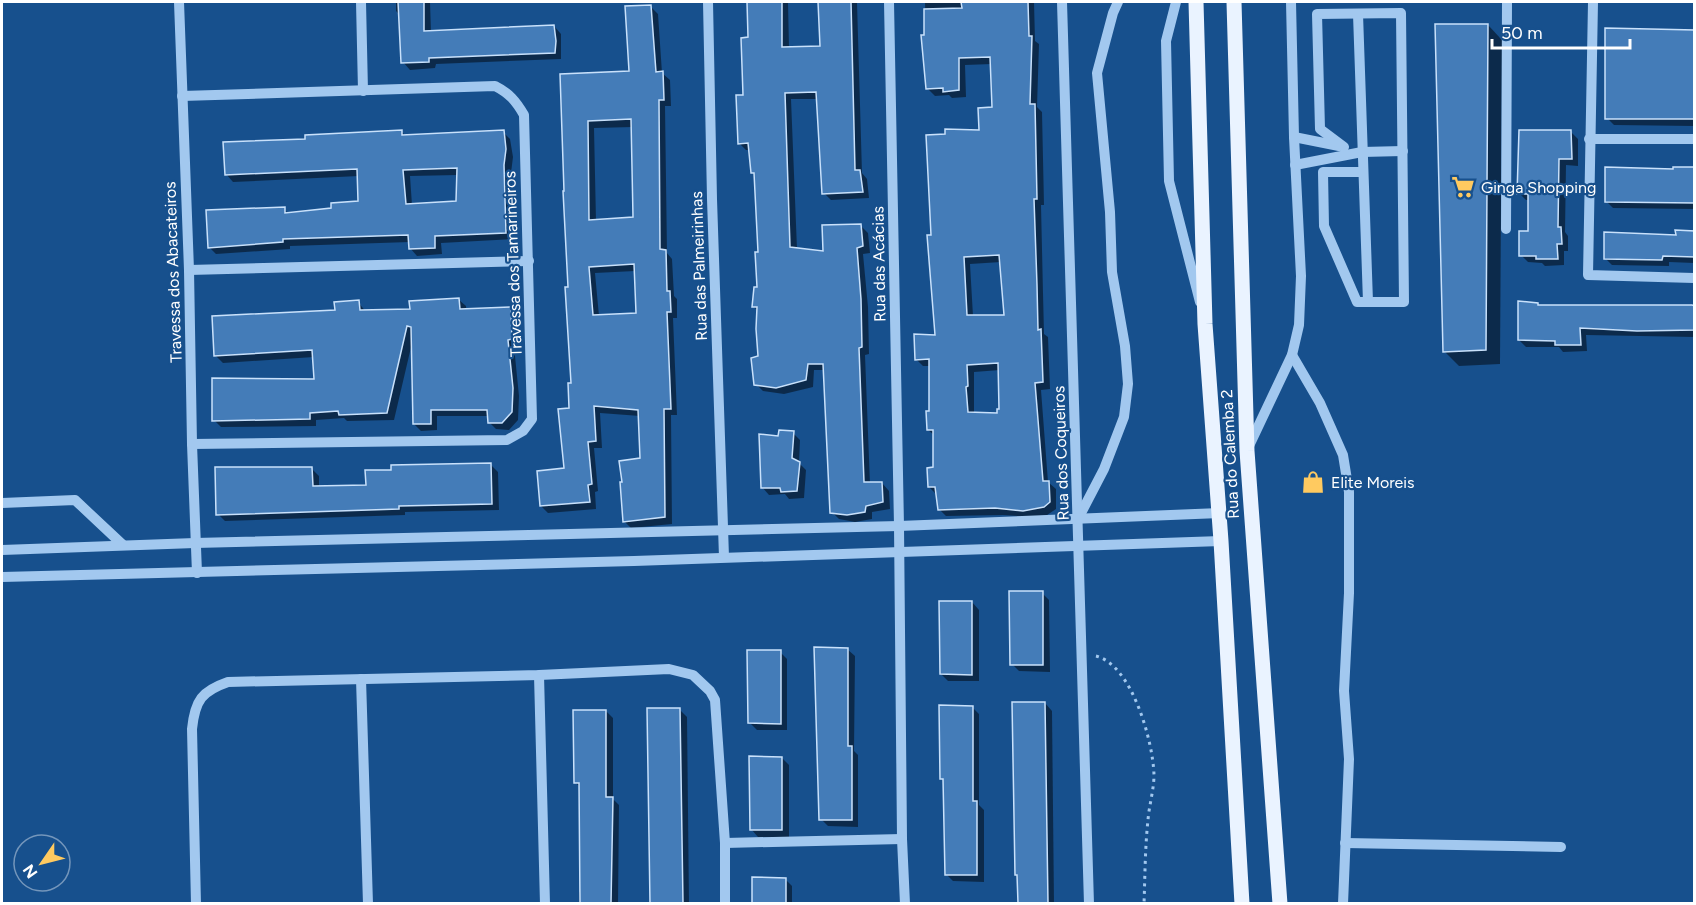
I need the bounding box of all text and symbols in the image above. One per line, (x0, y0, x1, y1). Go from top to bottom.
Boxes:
scale bar (1492, 12, 1630, 50)
text: 50 m (1501, 22, 1543, 44)
street label: Travessa dos Tamarineiros (500, 171, 526, 357)
supermarket icon: Ginga Shopping (1450, 174, 1476, 200)
place label: Ginga Shopping (1481, 178, 1596, 197)
street label: Travessa dos Abacateiros (160, 181, 186, 363)
street label: Rua das Palmeirinhas (687, 191, 711, 341)
street label: Rua das Acácias (868, 206, 890, 322)
street label: Rua dos Coqueiros (1049, 385, 1073, 521)
street label: Rua do Calemba 2 (1217, 389, 1243, 519)
shop icon: Elite Moreis (1300, 469, 1326, 495)
place label: Elite Moreis (1331, 473, 1415, 492)
north arrow (12, 833, 72, 893)
text: N (19, 861, 41, 882)

